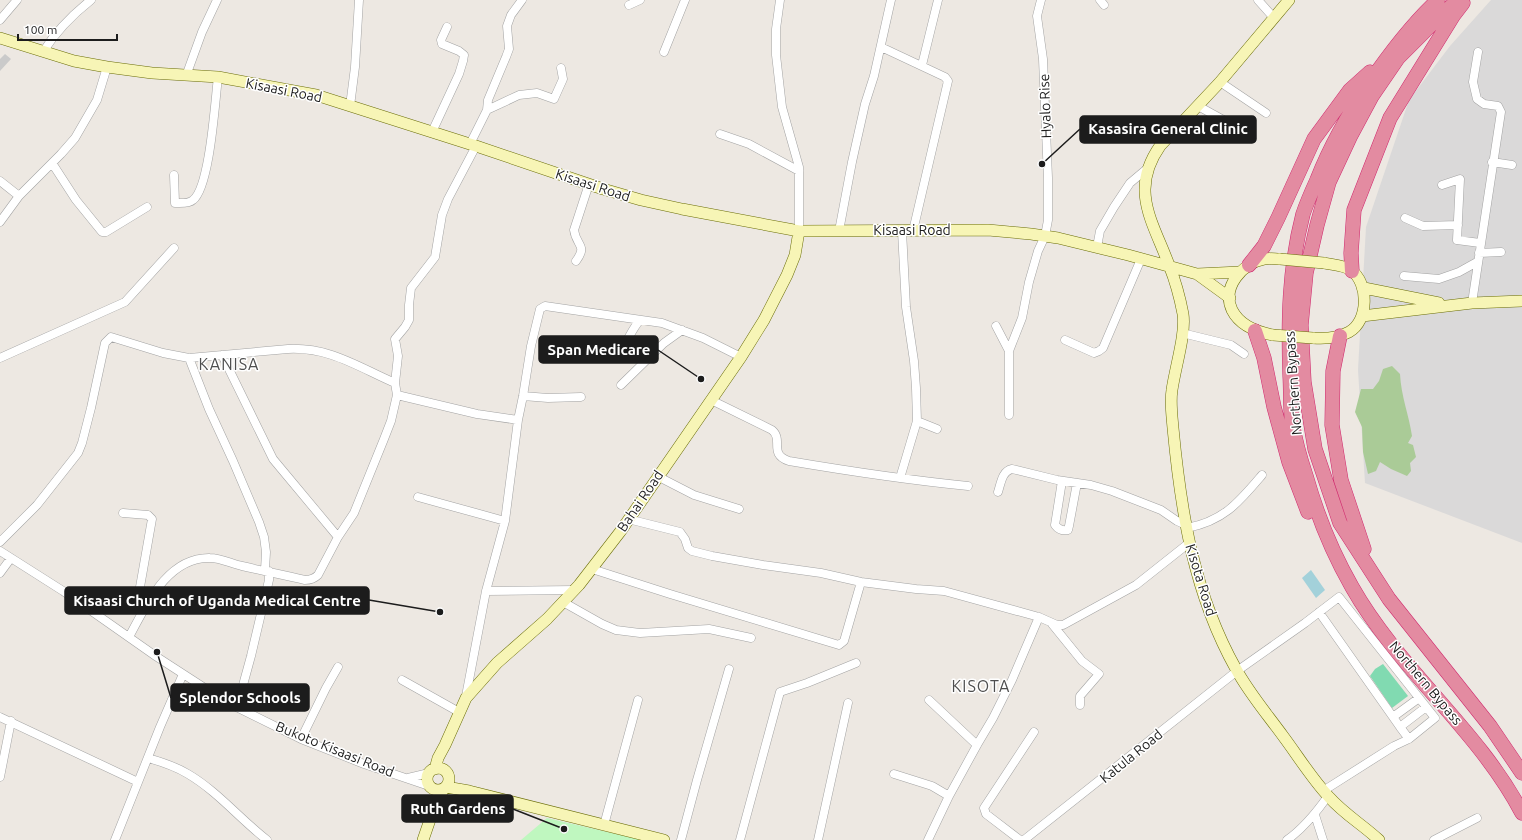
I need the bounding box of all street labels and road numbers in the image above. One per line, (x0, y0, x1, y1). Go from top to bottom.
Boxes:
street label: Hyalo Rise (1036, 73, 1054, 139)
street label: Kisaasi Road (244, 75, 324, 105)
street label: Kisaasi Road (554, 165, 632, 205)
street label: Kisaasi Road (873, 222, 951, 238)
street label: Northern Bypass (1281, 330, 1305, 436)
street label: Bahai Road (614, 467, 666, 535)
street label: Kisota Road (1182, 542, 1220, 618)
street label: Northern Bypass (1386, 638, 1466, 728)
street label: Bukoto Kisaasi Road (273, 718, 397, 780)
street label: Katula Road (1097, 726, 1165, 786)

